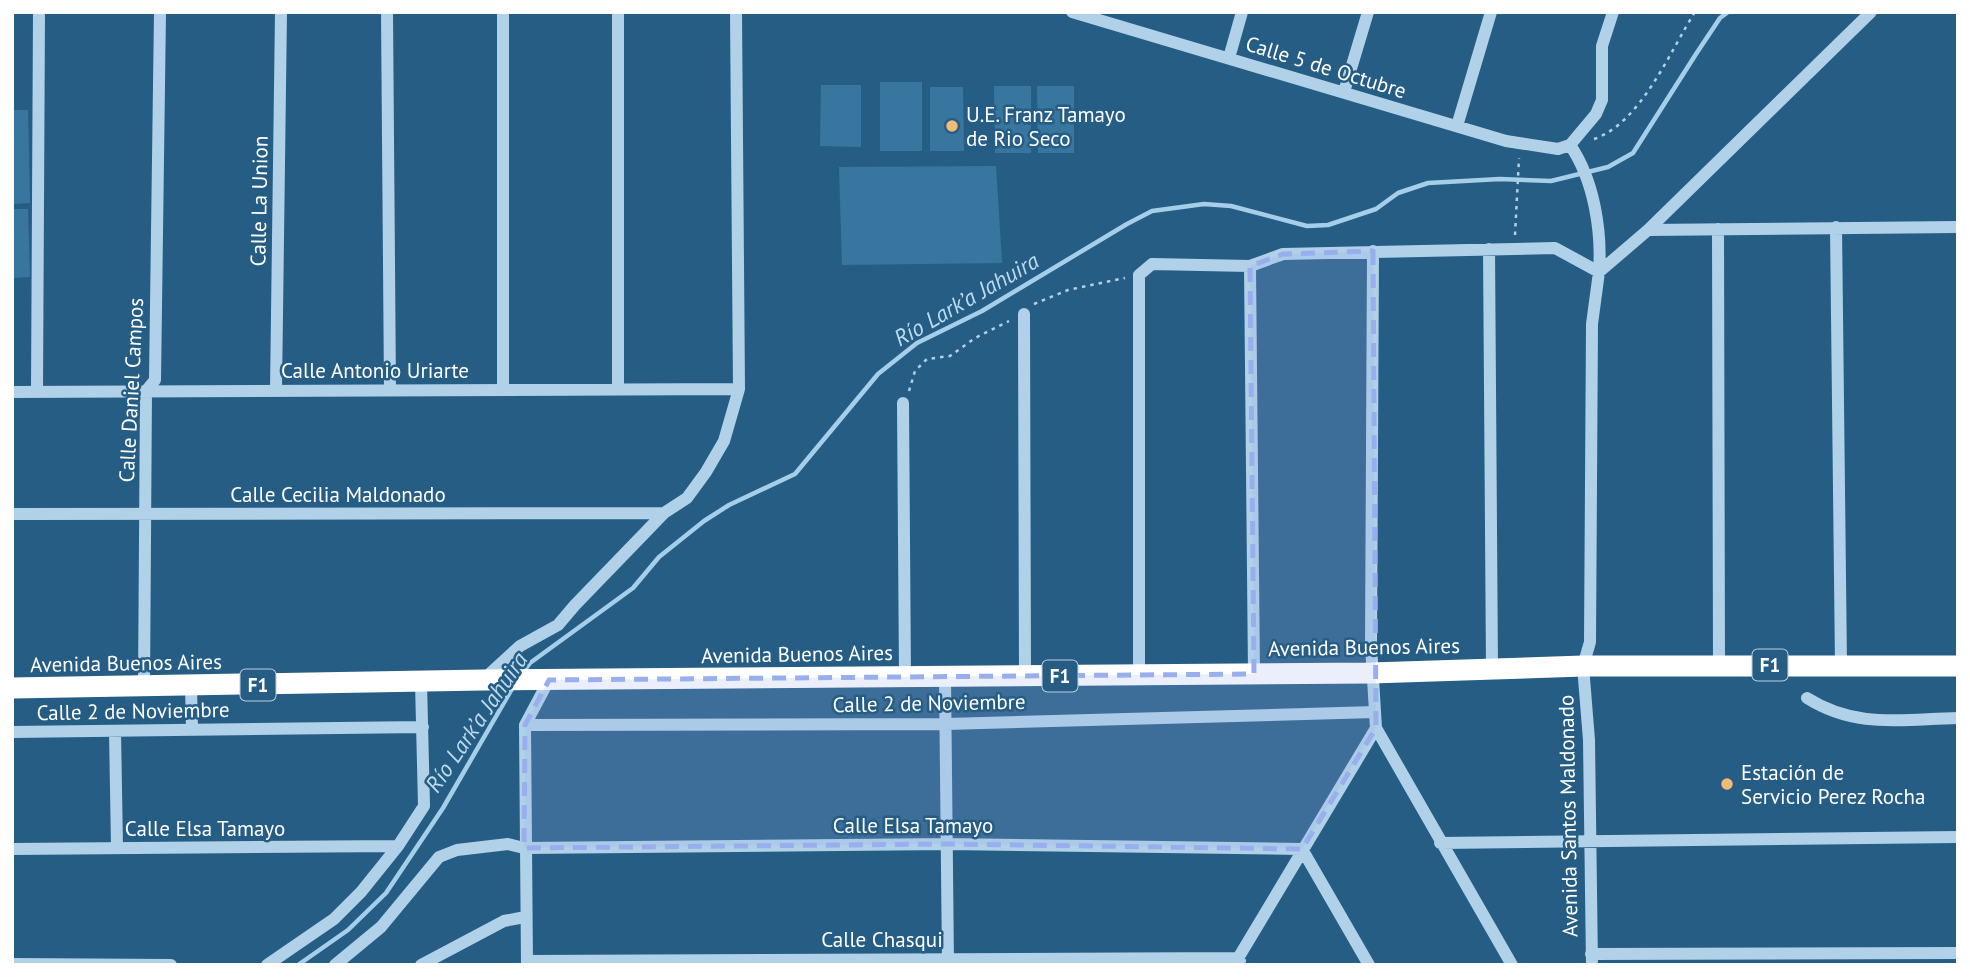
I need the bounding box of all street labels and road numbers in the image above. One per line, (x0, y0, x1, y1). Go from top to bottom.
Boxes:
street label: Calle 5 de Octubre (1242, 30, 1410, 104)
street label: Calle La Union (244, 135, 274, 267)
street label: Calle Daniel Campos (113, 297, 149, 483)
street label: Calle Antonio Uriarte (281, 357, 469, 384)
street label: Calle Cecilia Maldonado (230, 481, 446, 508)
street label: Avenida Buenos Aires (1268, 632, 1460, 662)
street label: Avenida Buenos Aires (701, 639, 893, 669)
street label: Avenida Buenos Aires (30, 648, 222, 678)
road number: F1 (1752, 650, 1788, 680)
road number: F1 (1042, 660, 1078, 692)
road number: F1 (240, 670, 276, 700)
street label: Calle 2 de Noviembre (832, 688, 1026, 718)
street label: Avenida Santos Maldonado (1552, 695, 1584, 937)
street label: Calle 2 de Noviembre (36, 696, 230, 726)
street label: Calle Elsa Tamayo (833, 812, 993, 839)
street label: Calle Elsa Tamayo (125, 815, 285, 842)
street label: Calle Chasqui (821, 926, 943, 953)

